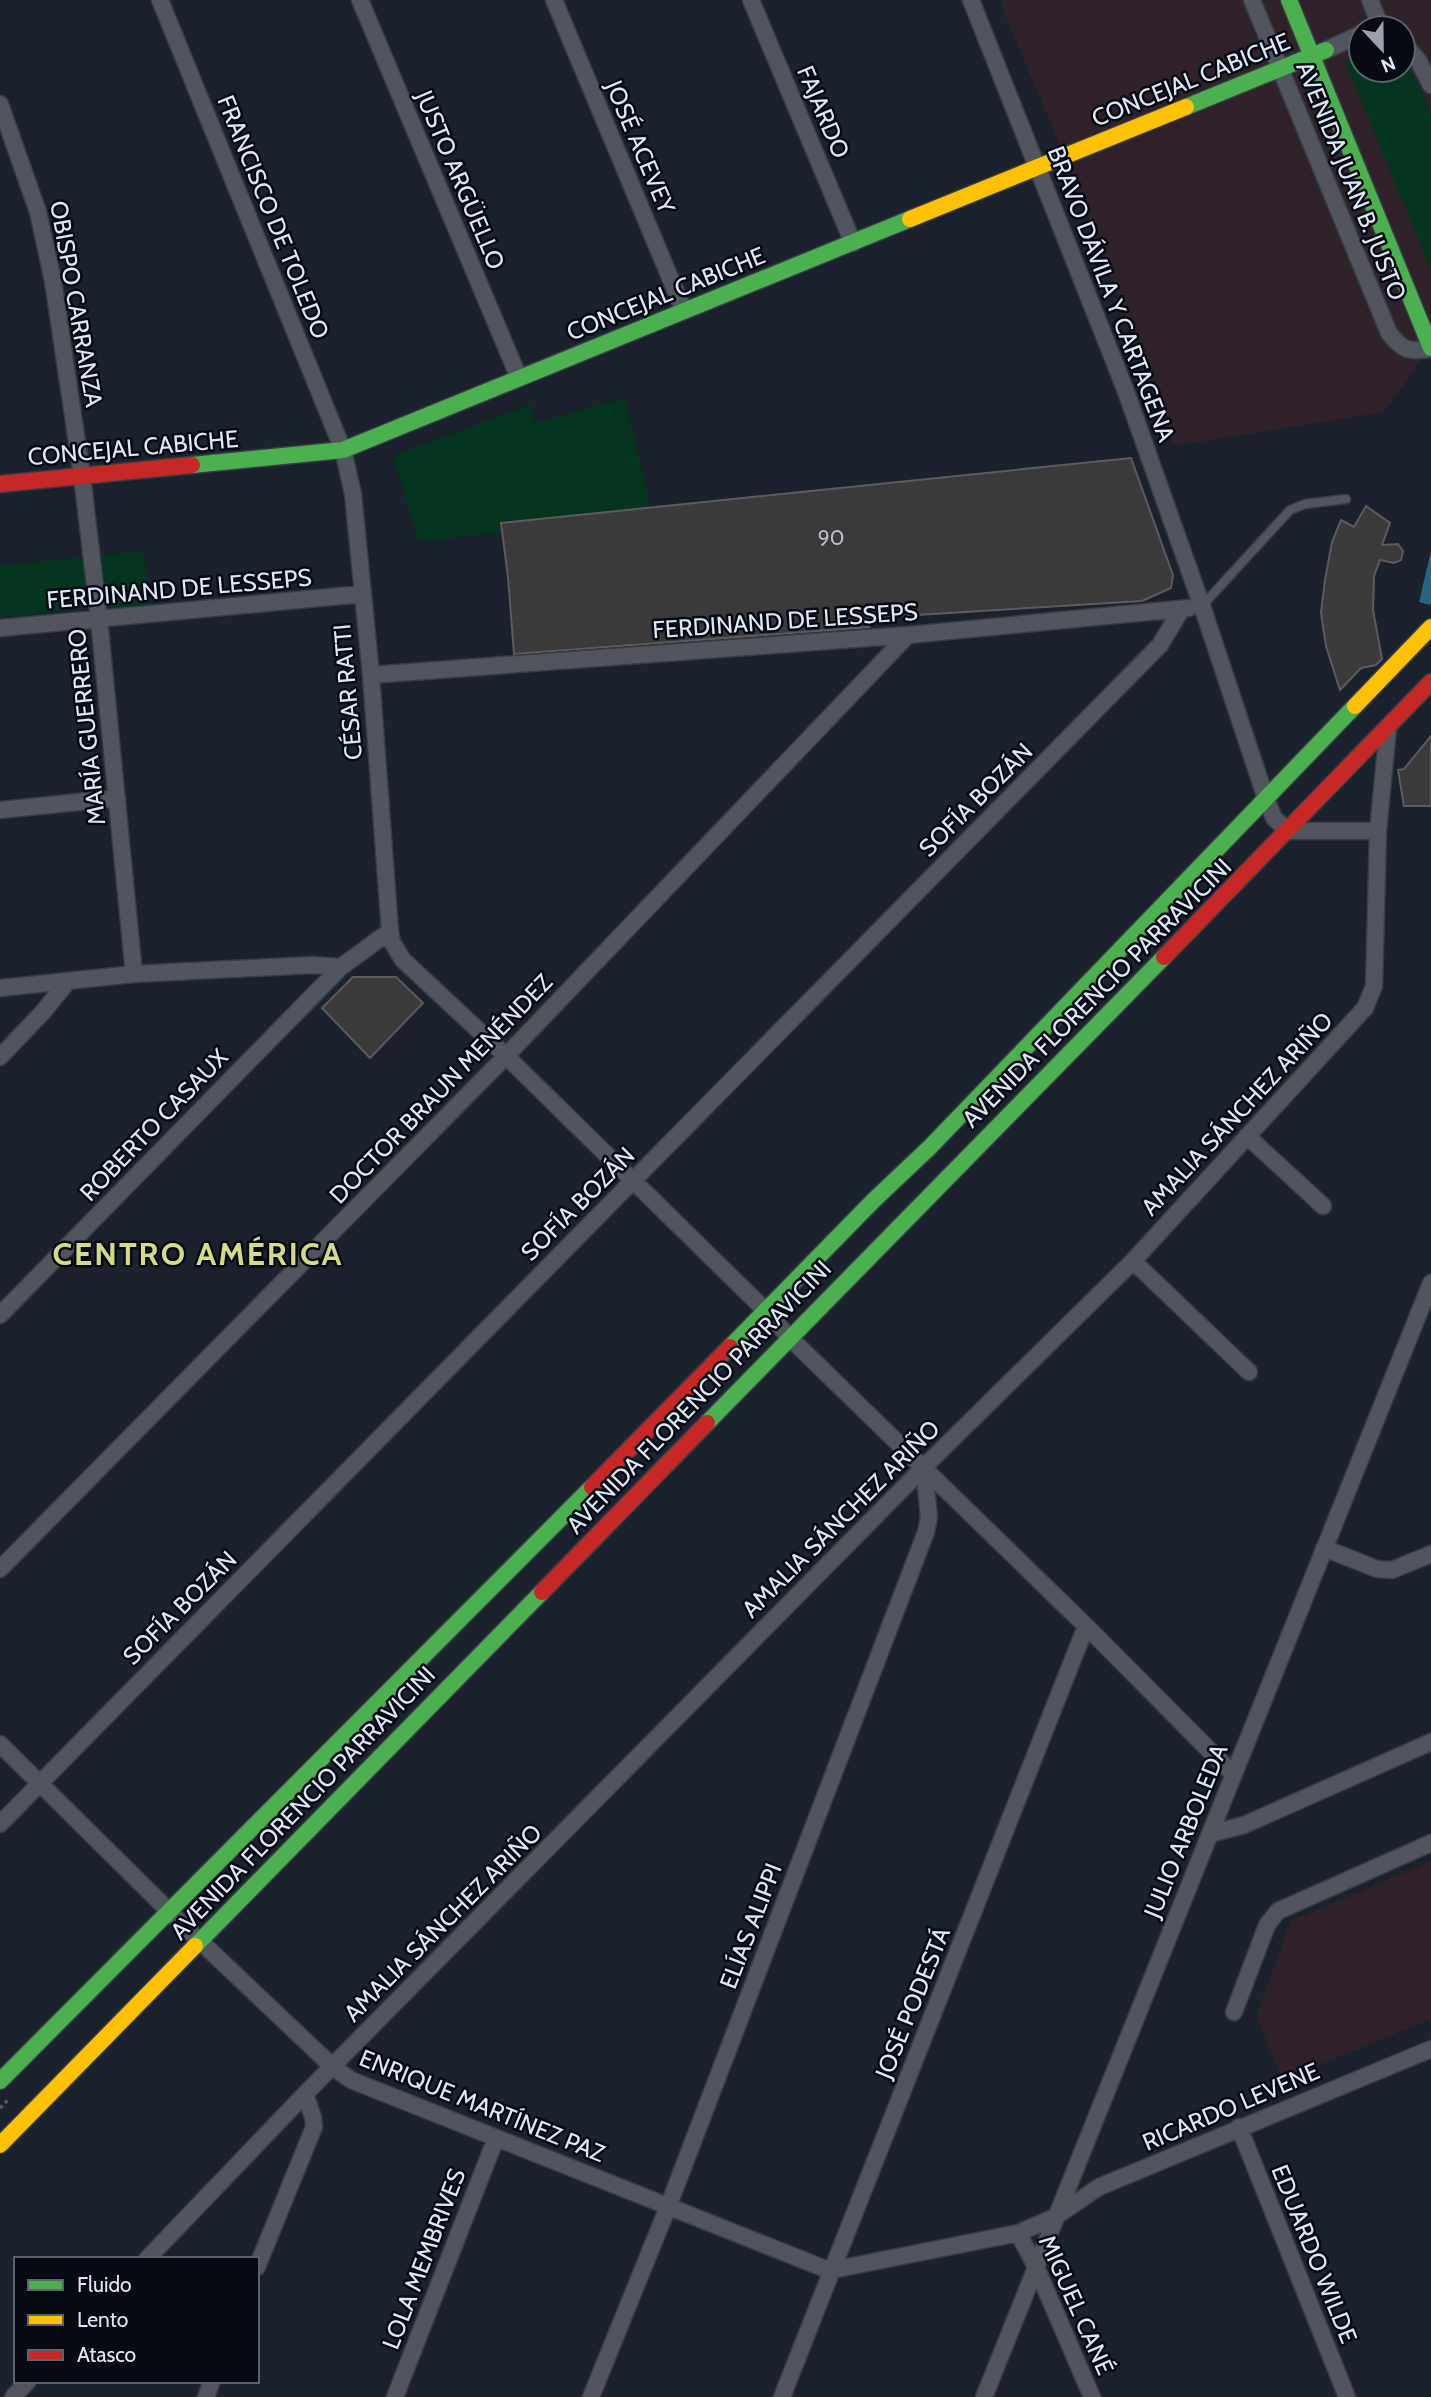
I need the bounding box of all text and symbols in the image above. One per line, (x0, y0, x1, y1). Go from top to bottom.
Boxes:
north arrow (1347, 14, 1417, 84)
street label: CONCEJAL CABICHE (1087, 27, 1294, 133)
street label: AVENIDA JUAN B. JUSTO (1290, 57, 1412, 305)
street label: FAJARDO (791, 61, 856, 162)
street label: JOSÉ ACEVEY (599, 75, 682, 218)
street label: JUSTO ARGÜELLO (409, 85, 511, 274)
street label: FRANCISCO DE TOLEDO (211, 91, 336, 343)
street label: BRAVO DÁVILA Y CARTAGENA (1042, 142, 1181, 446)
street label: OBISPO CARRANZA (44, 199, 109, 409)
street label: CONCEJAL CABICHE (562, 241, 769, 347)
street label: CONCEJAL CABICHE (26, 424, 239, 471)
house number: 90 (818, 525, 844, 550)
street label: FERDINAND DE LESSEPS (45, 562, 313, 615)
street label: FERDINAND DE LESSEPS (651, 597, 919, 644)
street label: CÉSAR RATTI (327, 623, 368, 761)
street label: MARÍA GUERRERO (62, 628, 111, 827)
street label: SOFÍA BOZÁN (913, 737, 1038, 862)
street label: AVENIDA FLORENCIO PARRAVICINI (956, 852, 1237, 1133)
street label: DOCTOR BRAUN MENÉNDEZ (323, 967, 559, 1209)
street label: AMALIA SÁNCHEZ ARIÑO (1135, 1006, 1338, 1221)
street label: ROBERTO CASAUX (74, 1042, 234, 1207)
street label: SOFÍA BOZÁN (515, 1141, 640, 1266)
district label: CENTRO AMÉRICA (53, 1234, 343, 1273)
street label: AVENIDA FLORENCIO PARRAVICINI (560, 1254, 837, 1539)
street label: AMALIA SÁNCHEZ ARIÑO (736, 1414, 945, 1623)
street label: SOFÍA BOZÁN (117, 1545, 242, 1670)
street label: AVENIDA FLORENCIO PARRAVICINI (164, 1660, 441, 1945)
street label: JULIO ARBOLEDA (1137, 1739, 1234, 1923)
street label: AMALIA SÁNCHEZ ARIÑO (338, 1818, 547, 2027)
street label: ELÍAS ALIPPI (713, 1859, 788, 1993)
street label: JOSÉ PODESTÁ (869, 1923, 956, 2084)
street label: ENRIQUE MARTÍNEZ PAZ (355, 2043, 610, 2168)
street label: RICARDO LEVENE (1138, 2056, 1324, 2157)
street label: EDUARDO WILDE (1265, 2160, 1363, 2347)
street label: LOLA MEMBRIVES (376, 2164, 471, 2353)
street label: MIGUEL CANÉ (1033, 2231, 1120, 2379)
legend (14, 2257, 259, 2383)
text: Fluido (77, 2272, 132, 2297)
text: Lento (77, 2307, 128, 2332)
text: Atasco (77, 2342, 136, 2367)

